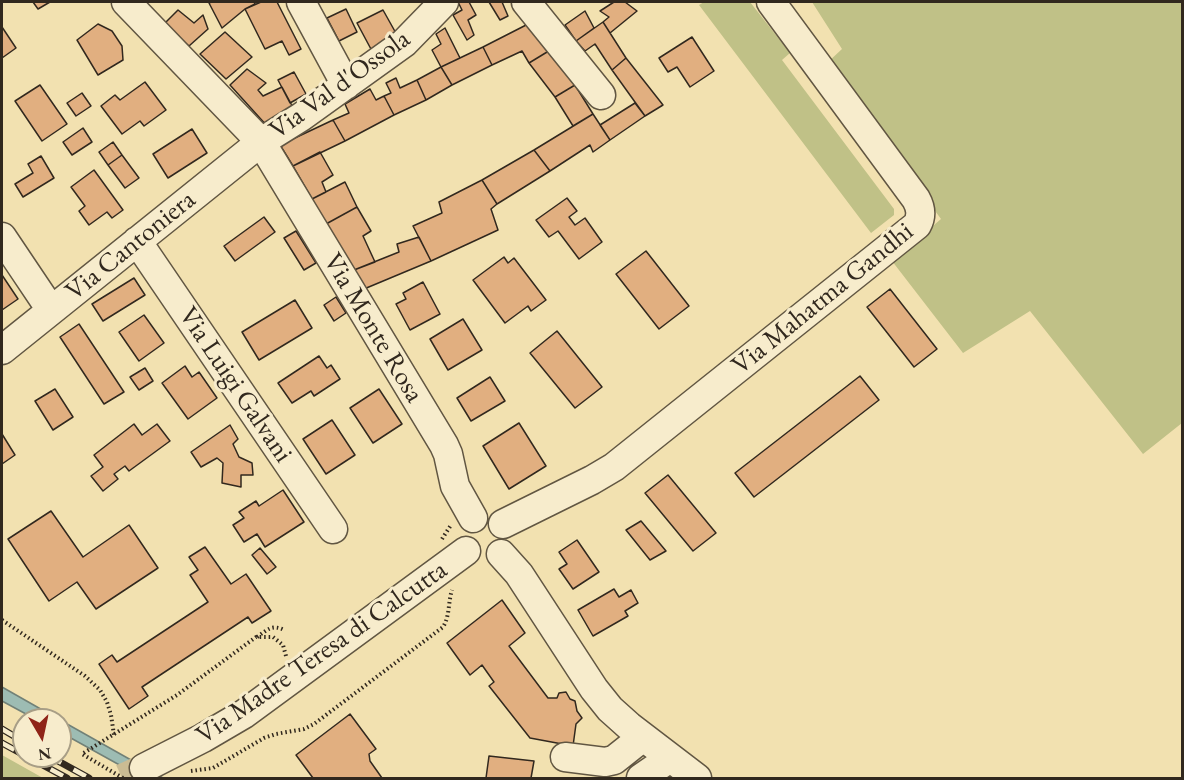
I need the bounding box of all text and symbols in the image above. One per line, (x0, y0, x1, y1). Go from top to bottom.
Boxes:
street label: Via Val d'Ossola (263, 23, 417, 147)
street label: Via Cantoniera (60, 184, 202, 308)
street label: Via Mahatma Gandhi (726, 216, 920, 382)
street label: Via Monte Rosa (316, 248, 430, 408)
street label: Via Luigi Galvani (171, 301, 299, 469)
street label: Via Madre Teresa di Calcutta (190, 554, 454, 752)
north arrow (12, 708, 72, 768)
text: N (37, 743, 53, 766)

